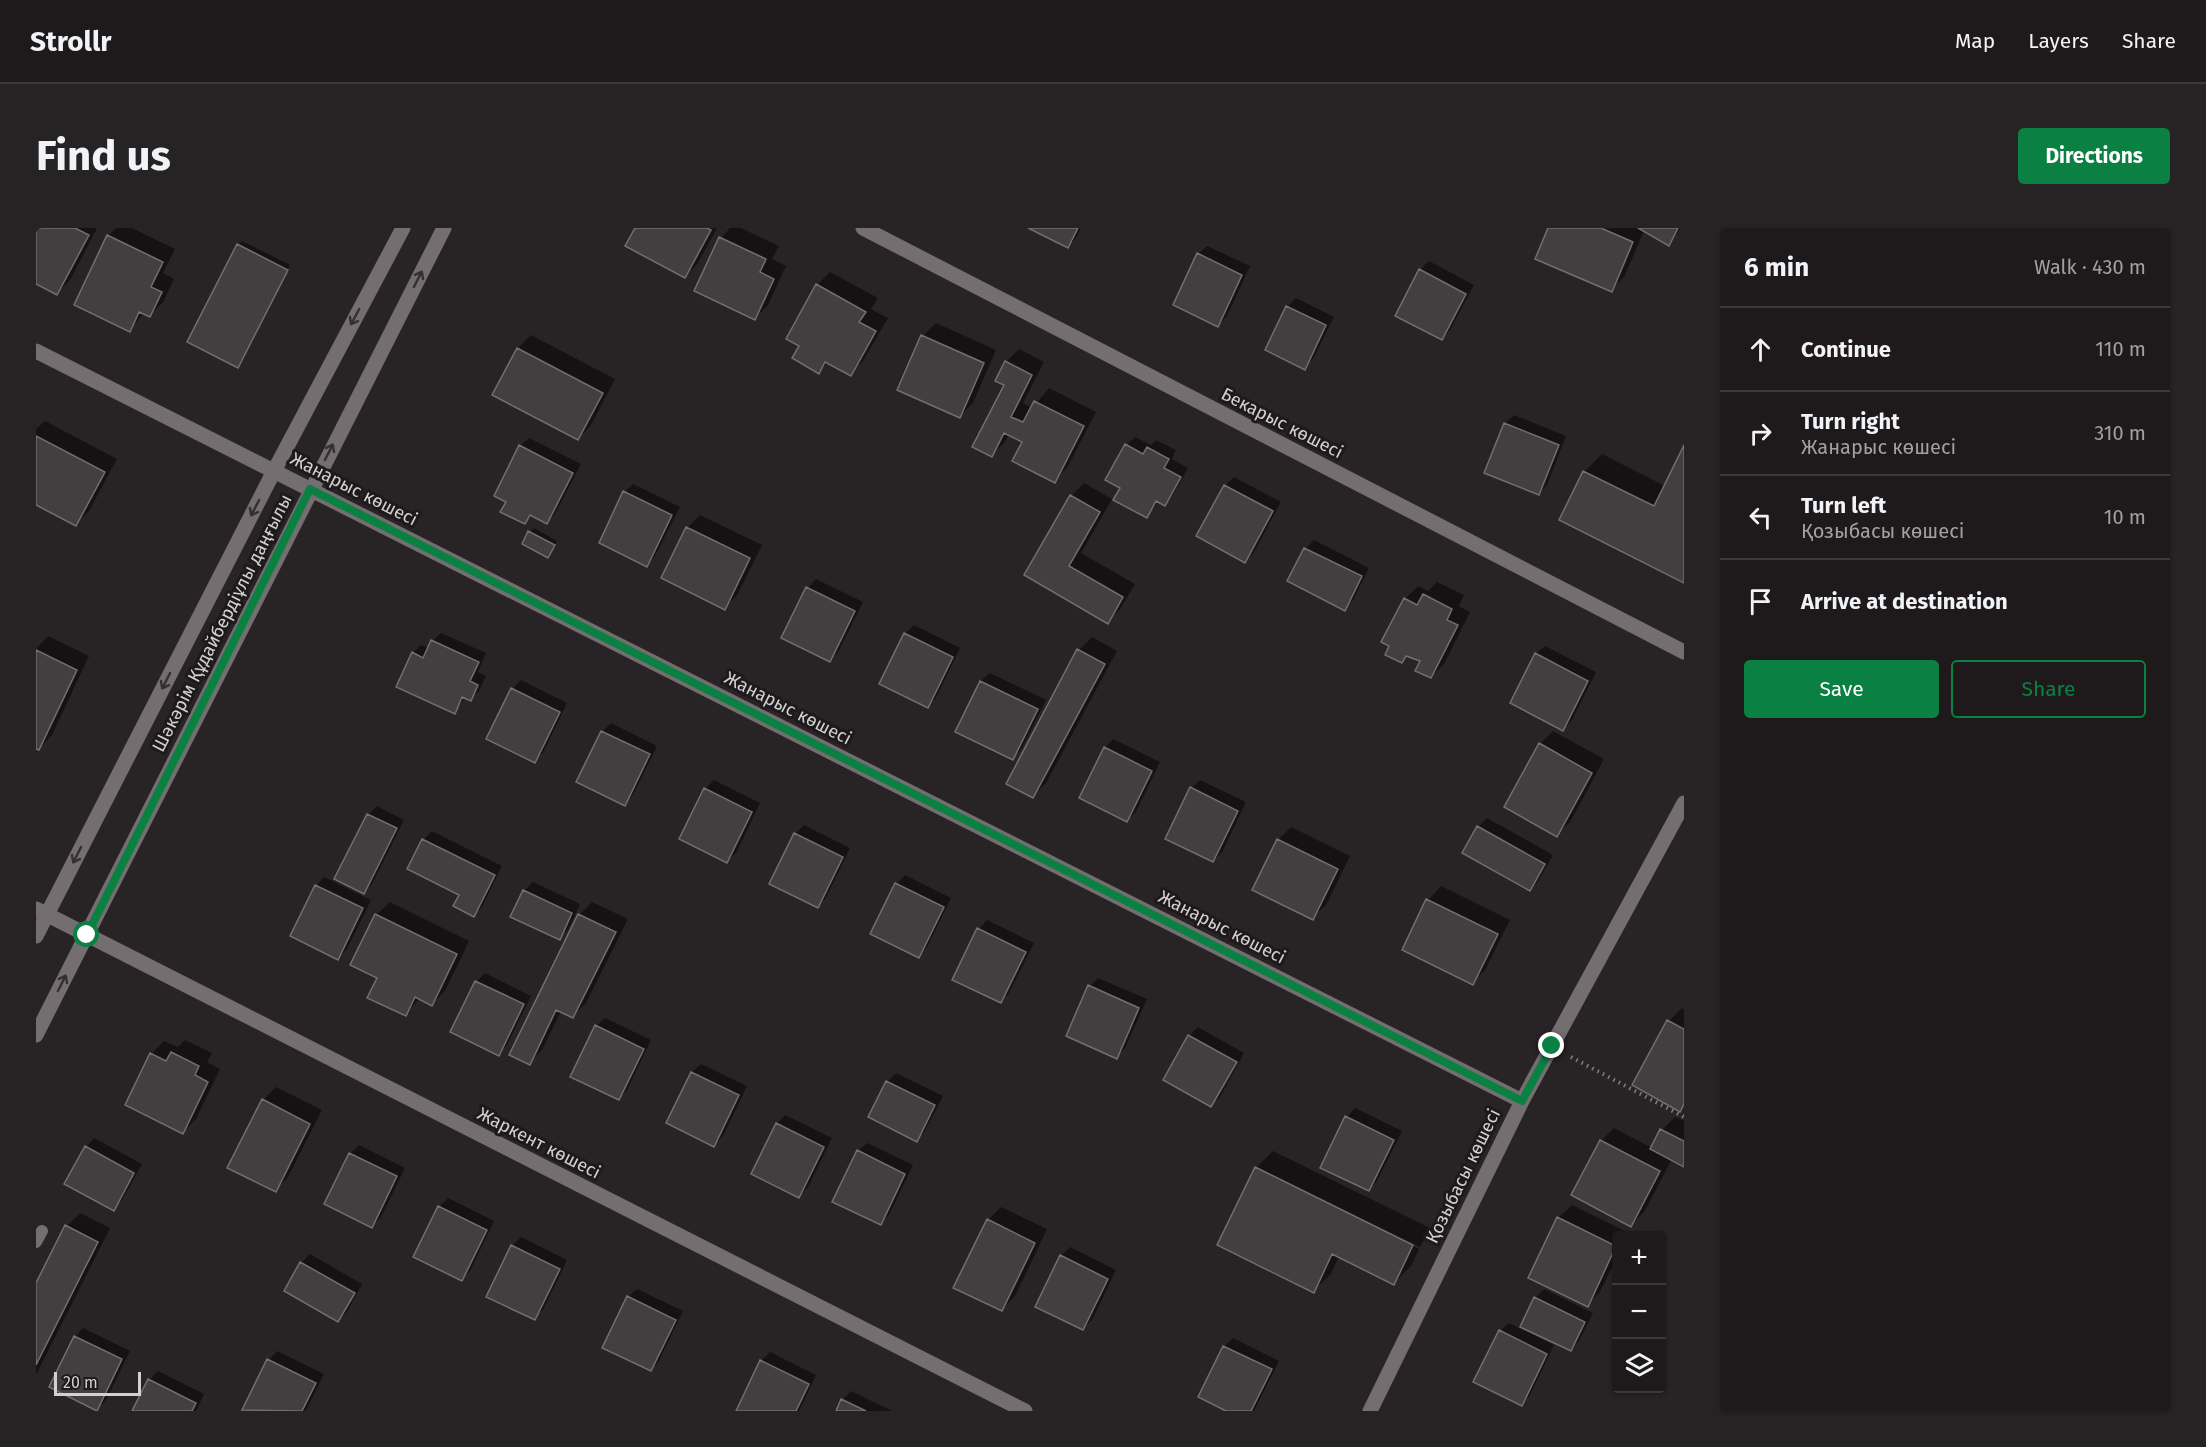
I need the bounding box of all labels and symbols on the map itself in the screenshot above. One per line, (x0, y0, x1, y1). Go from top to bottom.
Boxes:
one-way arrow (413, 270, 424, 288)
one-way arrow (349, 307, 360, 325)
street label: Бекарыс көшесі (1217, 383, 1347, 463)
one-way arrow (324, 444, 335, 462)
street label: Жанарыс көшесі (287, 447, 421, 531)
street label: Шәкәрім Құдайбердіұлы даңғылы (147, 490, 297, 756)
one-way arrow (248, 498, 260, 516)
street label: Жанарыс көшесі (721, 666, 855, 750)
one-way arrow (160, 672, 171, 690)
one-way arrow (71, 846, 83, 863)
street label: Жанарыс көшесі (1155, 885, 1289, 969)
route start (73, 921, 99, 947)
one-way arrow (57, 975, 69, 993)
route end (1538, 1032, 1564, 1058)
street label: Жаркент көшесі (474, 1103, 604, 1183)
street label: Қозыбасы көшесі (1421, 1105, 1505, 1247)
scale bar (54, 1369, 141, 1396)

